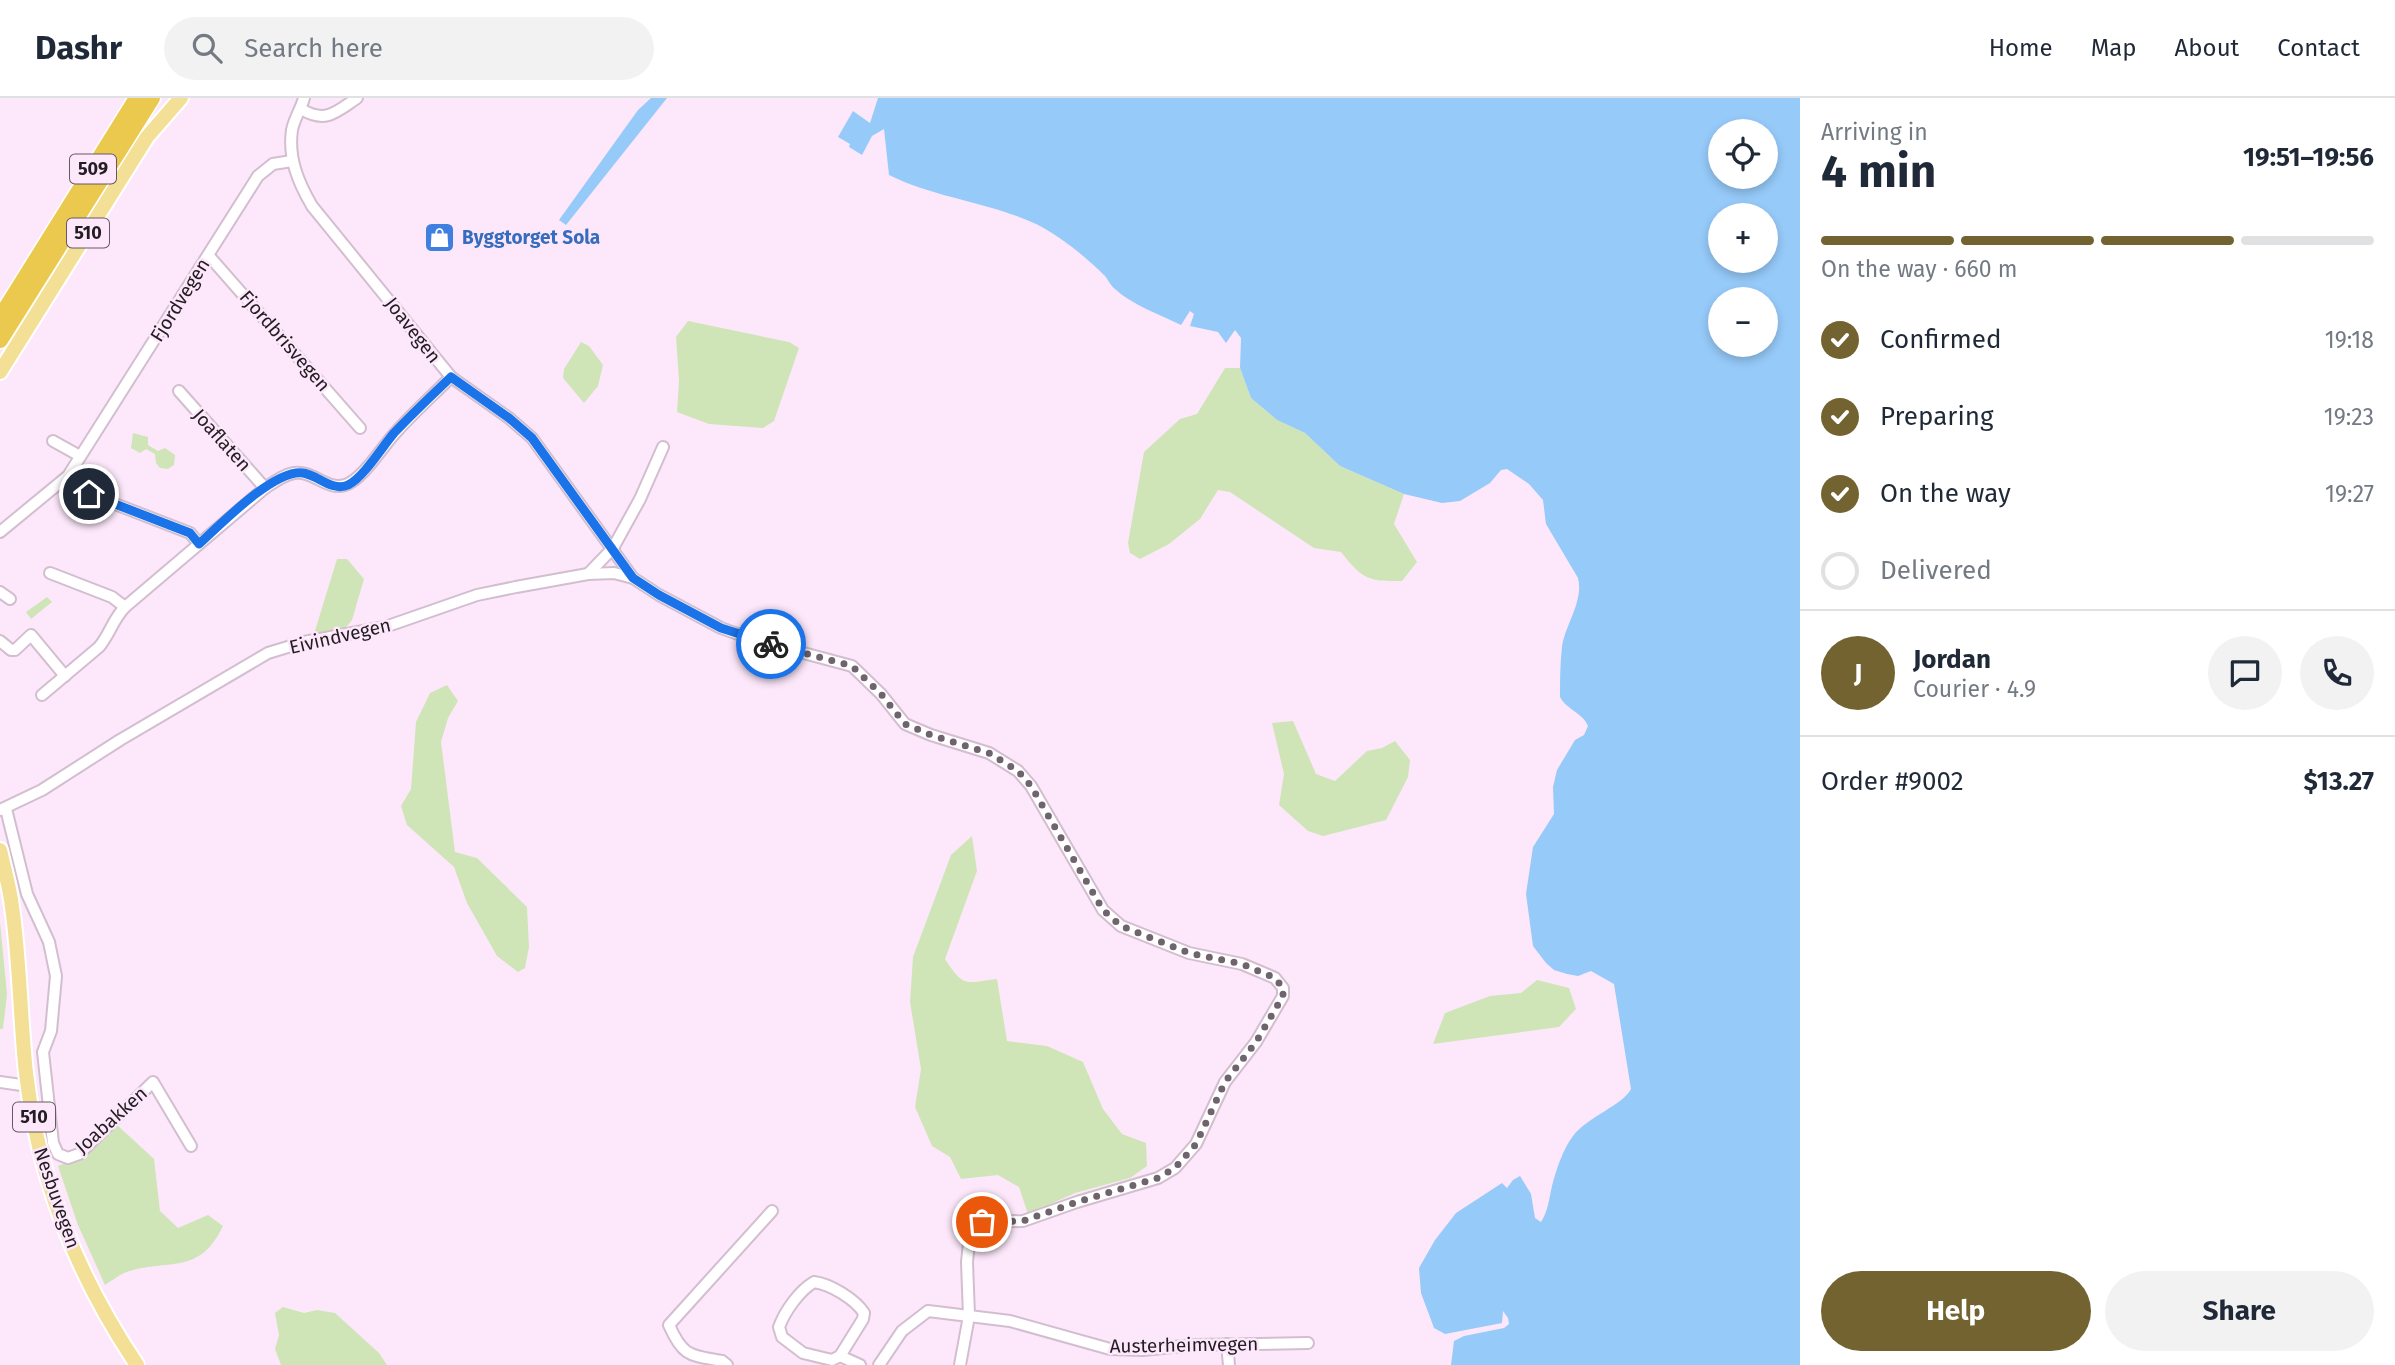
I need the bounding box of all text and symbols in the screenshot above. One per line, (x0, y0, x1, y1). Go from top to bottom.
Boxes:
search box (164, 17, 654, 80)
text: Dashr (35, 28, 122, 68)
icon: search (188, 29, 226, 67)
text: Search here (244, 33, 383, 64)
text: Home (1989, 34, 2053, 62)
text: Map (2091, 34, 2137, 62)
text: About (2175, 34, 2239, 62)
text: Contact (2277, 34, 2360, 62)
text: Arriving in (1821, 118, 1928, 146)
map controls (1708, 119, 1778, 357)
button: locate (1708, 119, 1778, 189)
text: 19:51–19:56 (2243, 142, 2374, 173)
text: 4 min (1821, 144, 1936, 199)
road number: 509 (70, 154, 116, 184)
button: + (1708, 203, 1778, 273)
road number: 510 (67, 218, 109, 248)
shop icon: Byggtorget Sola (422, 220, 456, 254)
place label: Byggtorget Sola (462, 226, 600, 249)
street label: Fjordvegen (145, 254, 215, 346)
text: On the way · 660 m (1821, 255, 2017, 283)
street label: Fjordbrisvegen (235, 286, 335, 396)
button: − (1708, 287, 1778, 357)
street label: Joavegen (380, 292, 446, 368)
icon: check (1821, 321, 1859, 359)
text: Confirmed (1880, 324, 2001, 355)
text: 19:18 (2325, 326, 2374, 354)
icon: check (1821, 398, 1859, 436)
text: Preparing (1880, 401, 1993, 432)
text: 19:23 (2324, 403, 2374, 431)
street label: Joaflaten (188, 404, 256, 476)
pin (59, 464, 119, 524)
icon: home (70, 475, 108, 513)
icon: check (1821, 475, 1859, 513)
text: On the way (1880, 478, 2011, 509)
text: 19:27 (2325, 480, 2374, 508)
text: Delivered (1880, 555, 1992, 586)
courier (736, 609, 806, 679)
street label: Eivindvegen (287, 613, 393, 659)
icon: bike (752, 625, 790, 663)
button: chat (2208, 636, 2282, 710)
button: phone (2300, 636, 2374, 710)
text: Jordan (1913, 644, 1991, 675)
text: J (1854, 658, 1862, 689)
text: Courier · 4.9 (1913, 675, 2036, 703)
text: Order #9002 (1821, 766, 1964, 797)
text: $13.27 (2303, 766, 2374, 797)
street label: Joabakken (70, 1082, 152, 1158)
road number: 510 (13, 1102, 55, 1132)
street label: Nesbuvegen (29, 1144, 85, 1252)
pin (952, 1192, 1012, 1252)
icon: bag (963, 1203, 1001, 1241)
button: Help (1821, 1271, 2091, 1351)
button: Share (2105, 1271, 2374, 1351)
street label: Austerheimvegen (1109, 1332, 1259, 1358)

